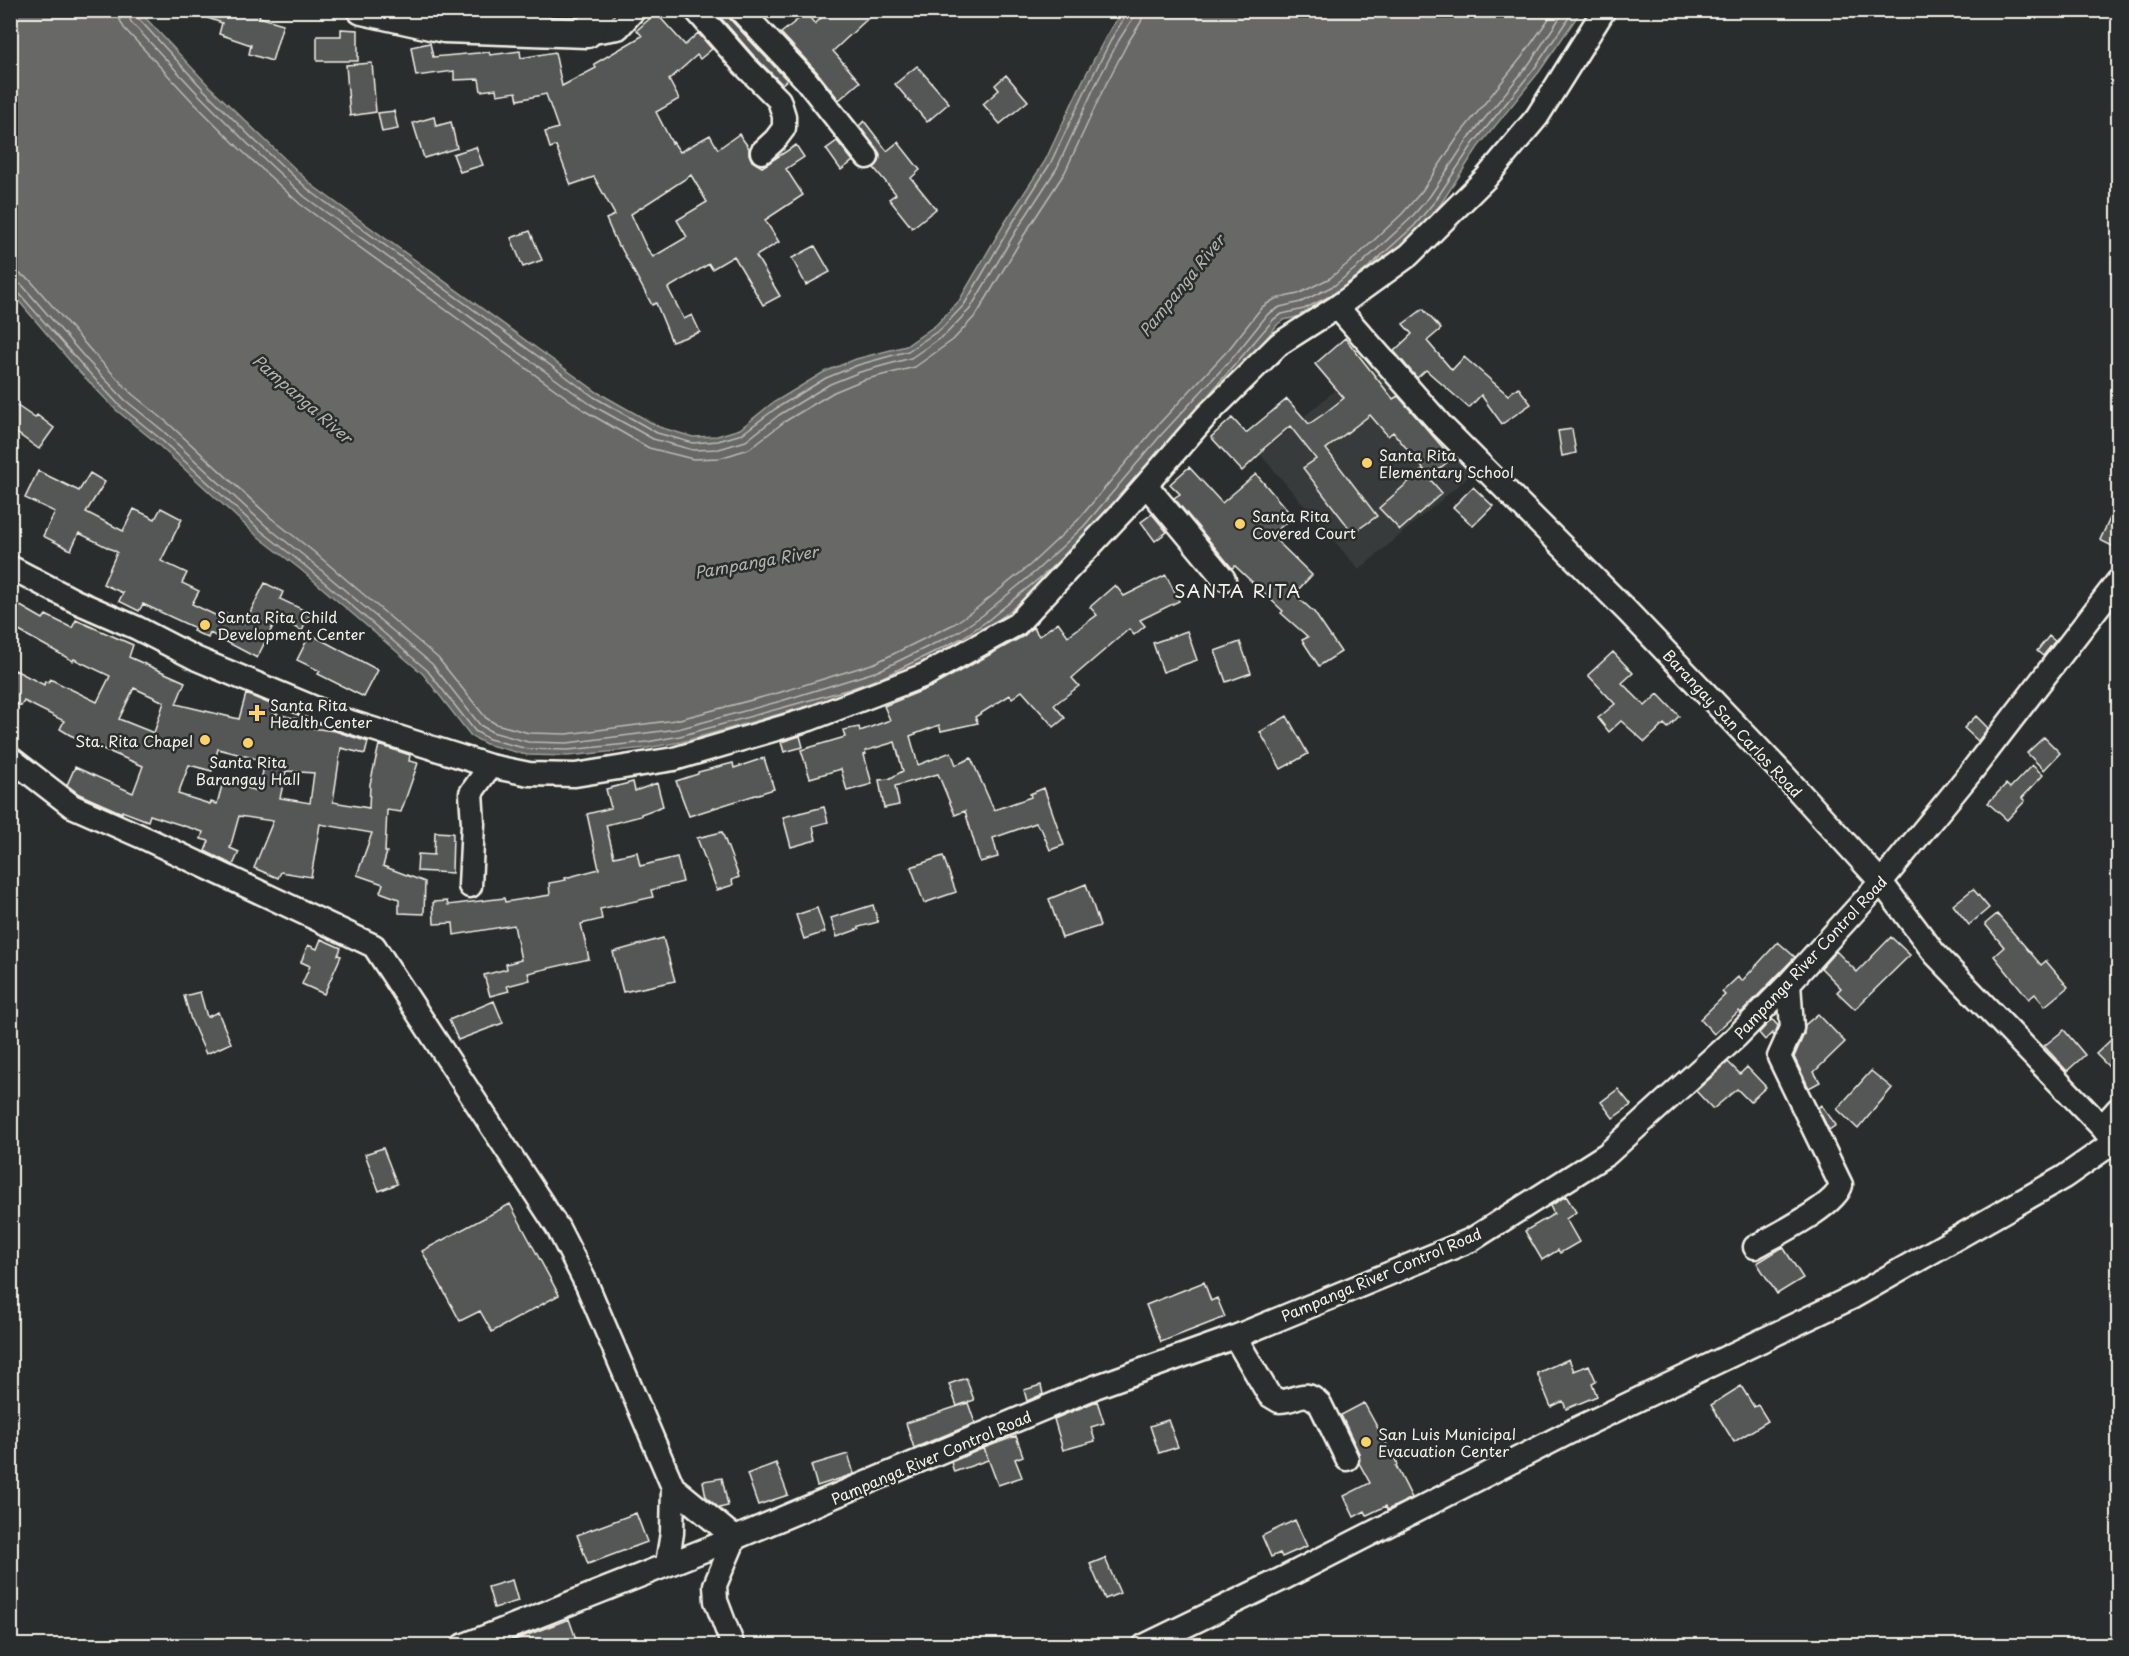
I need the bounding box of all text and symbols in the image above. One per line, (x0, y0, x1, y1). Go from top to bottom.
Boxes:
water label: Pampanga River (1132, 227, 1231, 341)
water label: Pampanga River (248, 348, 360, 450)
place label: Santa Rita Elementary School (1379, 443, 1514, 483)
marker: Santa Rita Elementary School (1360, 456, 1374, 470)
place label: Santa Rita Covered Court (1252, 504, 1356, 544)
marker: Santa Rita Covered Court (1233, 517, 1247, 531)
water label: Pampanga River (692, 538, 822, 584)
district label: SANTA RITA (1174, 577, 1302, 604)
place label: Santa Rita Child Development Center (217, 605, 365, 645)
marker: Santa Rita Child Development Center (198, 618, 212, 632)
street label: Barangay San Carlos Road (1658, 644, 1808, 802)
place label: Santa Rita Health Center (270, 693, 372, 733)
marker: Santa Rita Health Center (248, 704, 266, 722)
place label: Sta. Rita Chapel (75, 729, 193, 752)
marker: Sta. Rita Chapel (198, 733, 212, 747)
marker: Santa Rita Barangay Hall (241, 736, 255, 750)
place label: Santa Rita Barangay Hall (196, 750, 300, 790)
street label: Pampanga River Control Road (1728, 870, 1892, 1044)
street label: Pampanga River Control Road (1277, 1221, 1485, 1327)
street label: Pampanga River Control Road (827, 1404, 1035, 1510)
place label: San Luis Municipal Evacuation Center (1378, 1422, 1516, 1462)
marker: San Luis Municipal Evacuation Center (1359, 1435, 1373, 1449)

